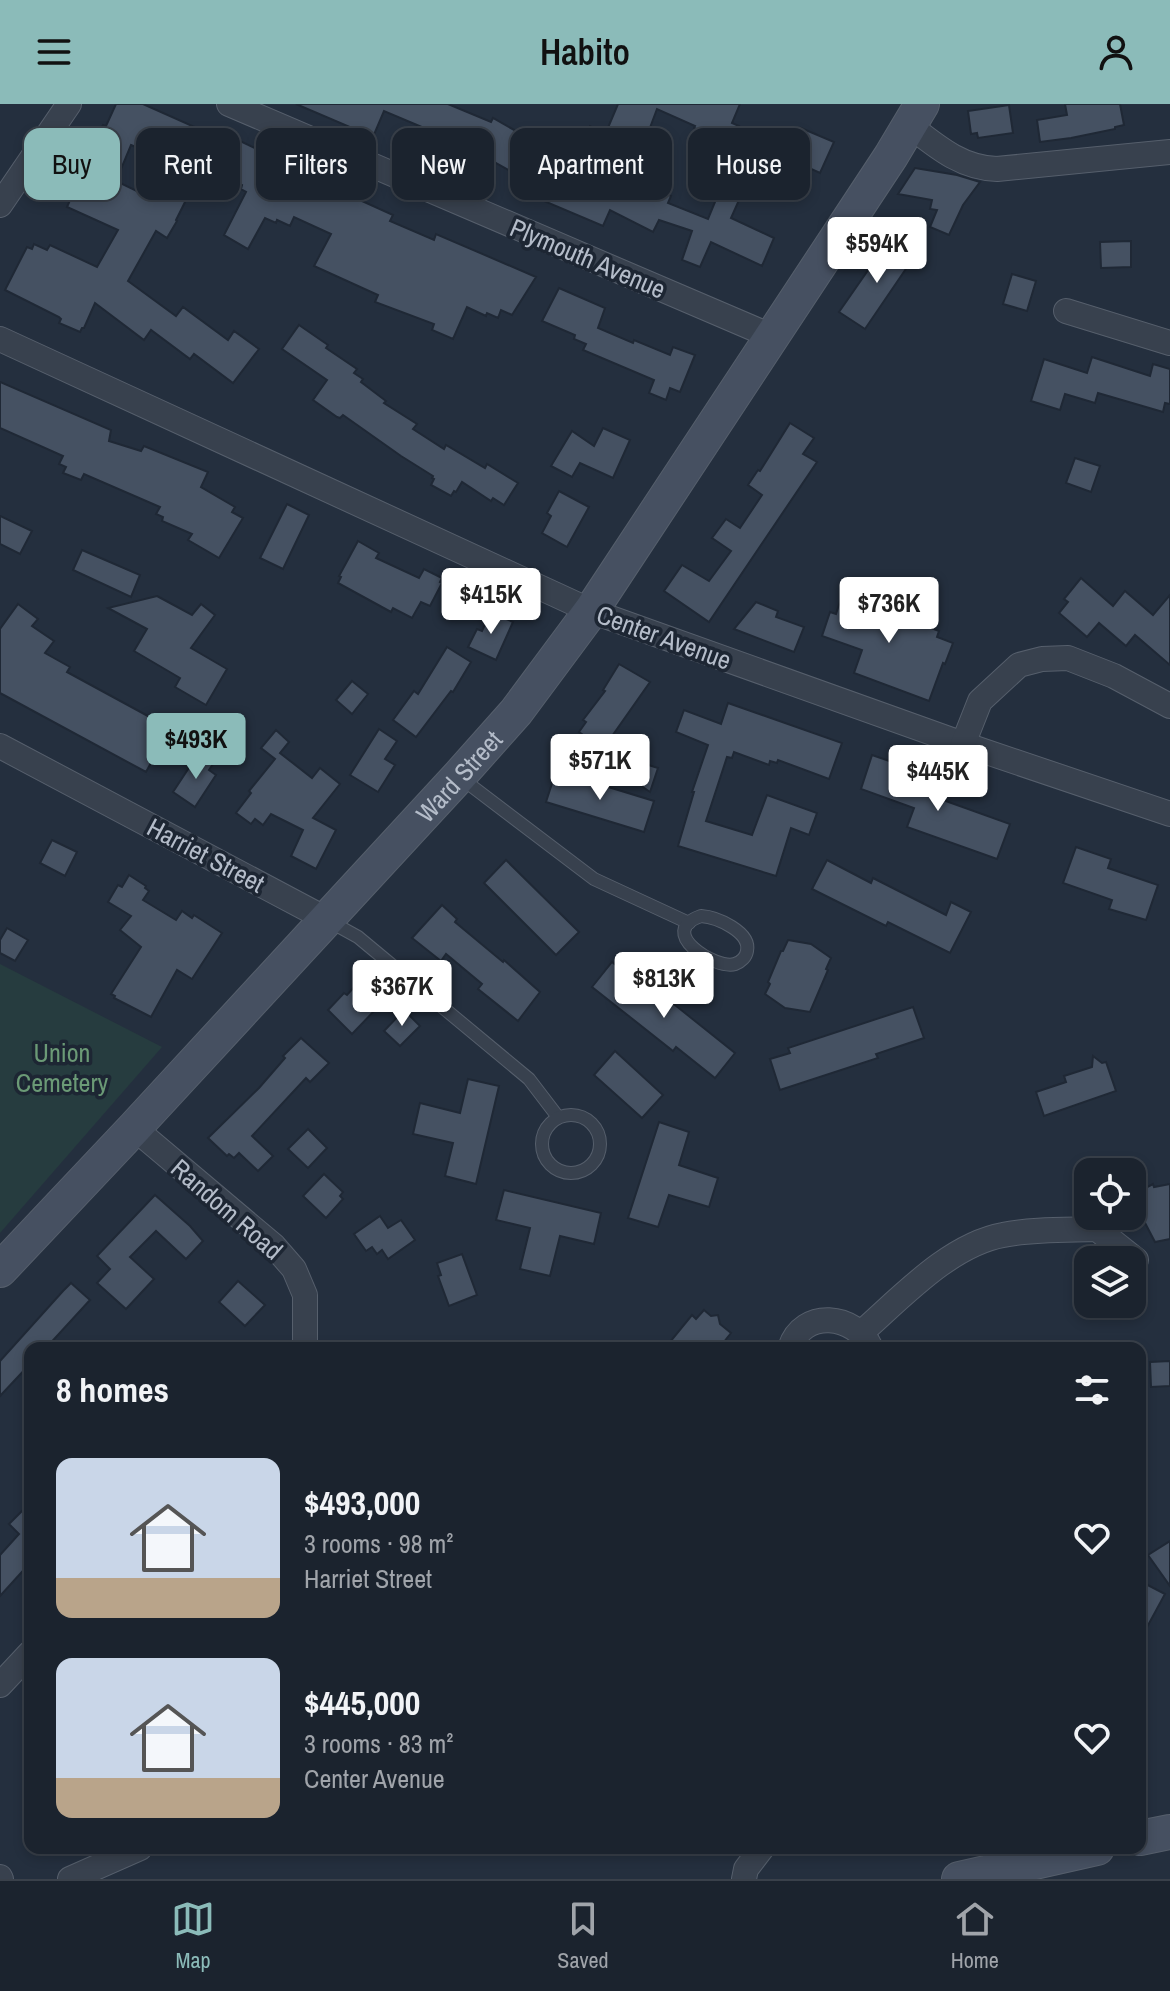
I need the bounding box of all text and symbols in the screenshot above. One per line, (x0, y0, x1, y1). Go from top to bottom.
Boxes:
text: Habito (540, 28, 630, 76)
icon: menu (32, 30, 76, 74)
icon: person (1094, 30, 1138, 74)
chip: Buy (24, 128, 120, 200)
chip: Rent (136, 128, 240, 200)
chip: Filters (256, 128, 376, 200)
chip: New (392, 128, 494, 200)
chip: Apartment (510, 128, 672, 200)
chip: House (688, 128, 810, 200)
street label: Plymouth Avenue (505, 210, 671, 306)
pin: $594K (821, 217, 933, 285)
text: $594K (846, 225, 908, 260)
pin: $415K (435, 568, 547, 636)
text: $415K (460, 576, 522, 611)
pin: $736K (833, 577, 945, 645)
text: $736K (858, 585, 920, 620)
street label: Center Avenue (592, 596, 736, 678)
pin: $493K (140, 713, 252, 781)
text: $493K (165, 721, 227, 756)
street label: Ward Street (408, 722, 509, 830)
pin: $571K (544, 734, 656, 802)
text: $571K (569, 742, 631, 777)
pin: $445K (882, 745, 994, 813)
text: $445K (907, 753, 969, 788)
street label: Harriet Street (141, 810, 271, 901)
pin: $813K (608, 952, 720, 1020)
pin: $367K (346, 960, 458, 1028)
text: $813K (633, 960, 695, 995)
text: $367K (371, 968, 433, 1003)
park label: Union Cemetery (16, 1035, 109, 1100)
street label: Random Road (164, 1151, 290, 1267)
map controls (1074, 1158, 1146, 1318)
button: locate (1074, 1158, 1146, 1230)
button: layers (1074, 1246, 1146, 1318)
text: 8 homes (56, 1367, 169, 1413)
icon: filters (1070, 1368, 1114, 1412)
text: $493,000 (304, 1480, 420, 1526)
icon: home (120, 1490, 216, 1586)
icon: heart (1070, 1516, 1114, 1560)
text: 3 rooms · 98 m² (304, 1526, 453, 1561)
text: Harriet Street (304, 1561, 432, 1596)
text: $445,000 (304, 1680, 420, 1726)
icon: home (120, 1690, 216, 1786)
icon: heart (1070, 1716, 1114, 1760)
text: 3 rooms · 83 m² (304, 1726, 453, 1761)
text: Center Avenue (304, 1761, 445, 1796)
tab: Map (171, 1897, 215, 1975)
tab: Saved (557, 1897, 609, 1975)
tab: Home (951, 1897, 999, 1975)

